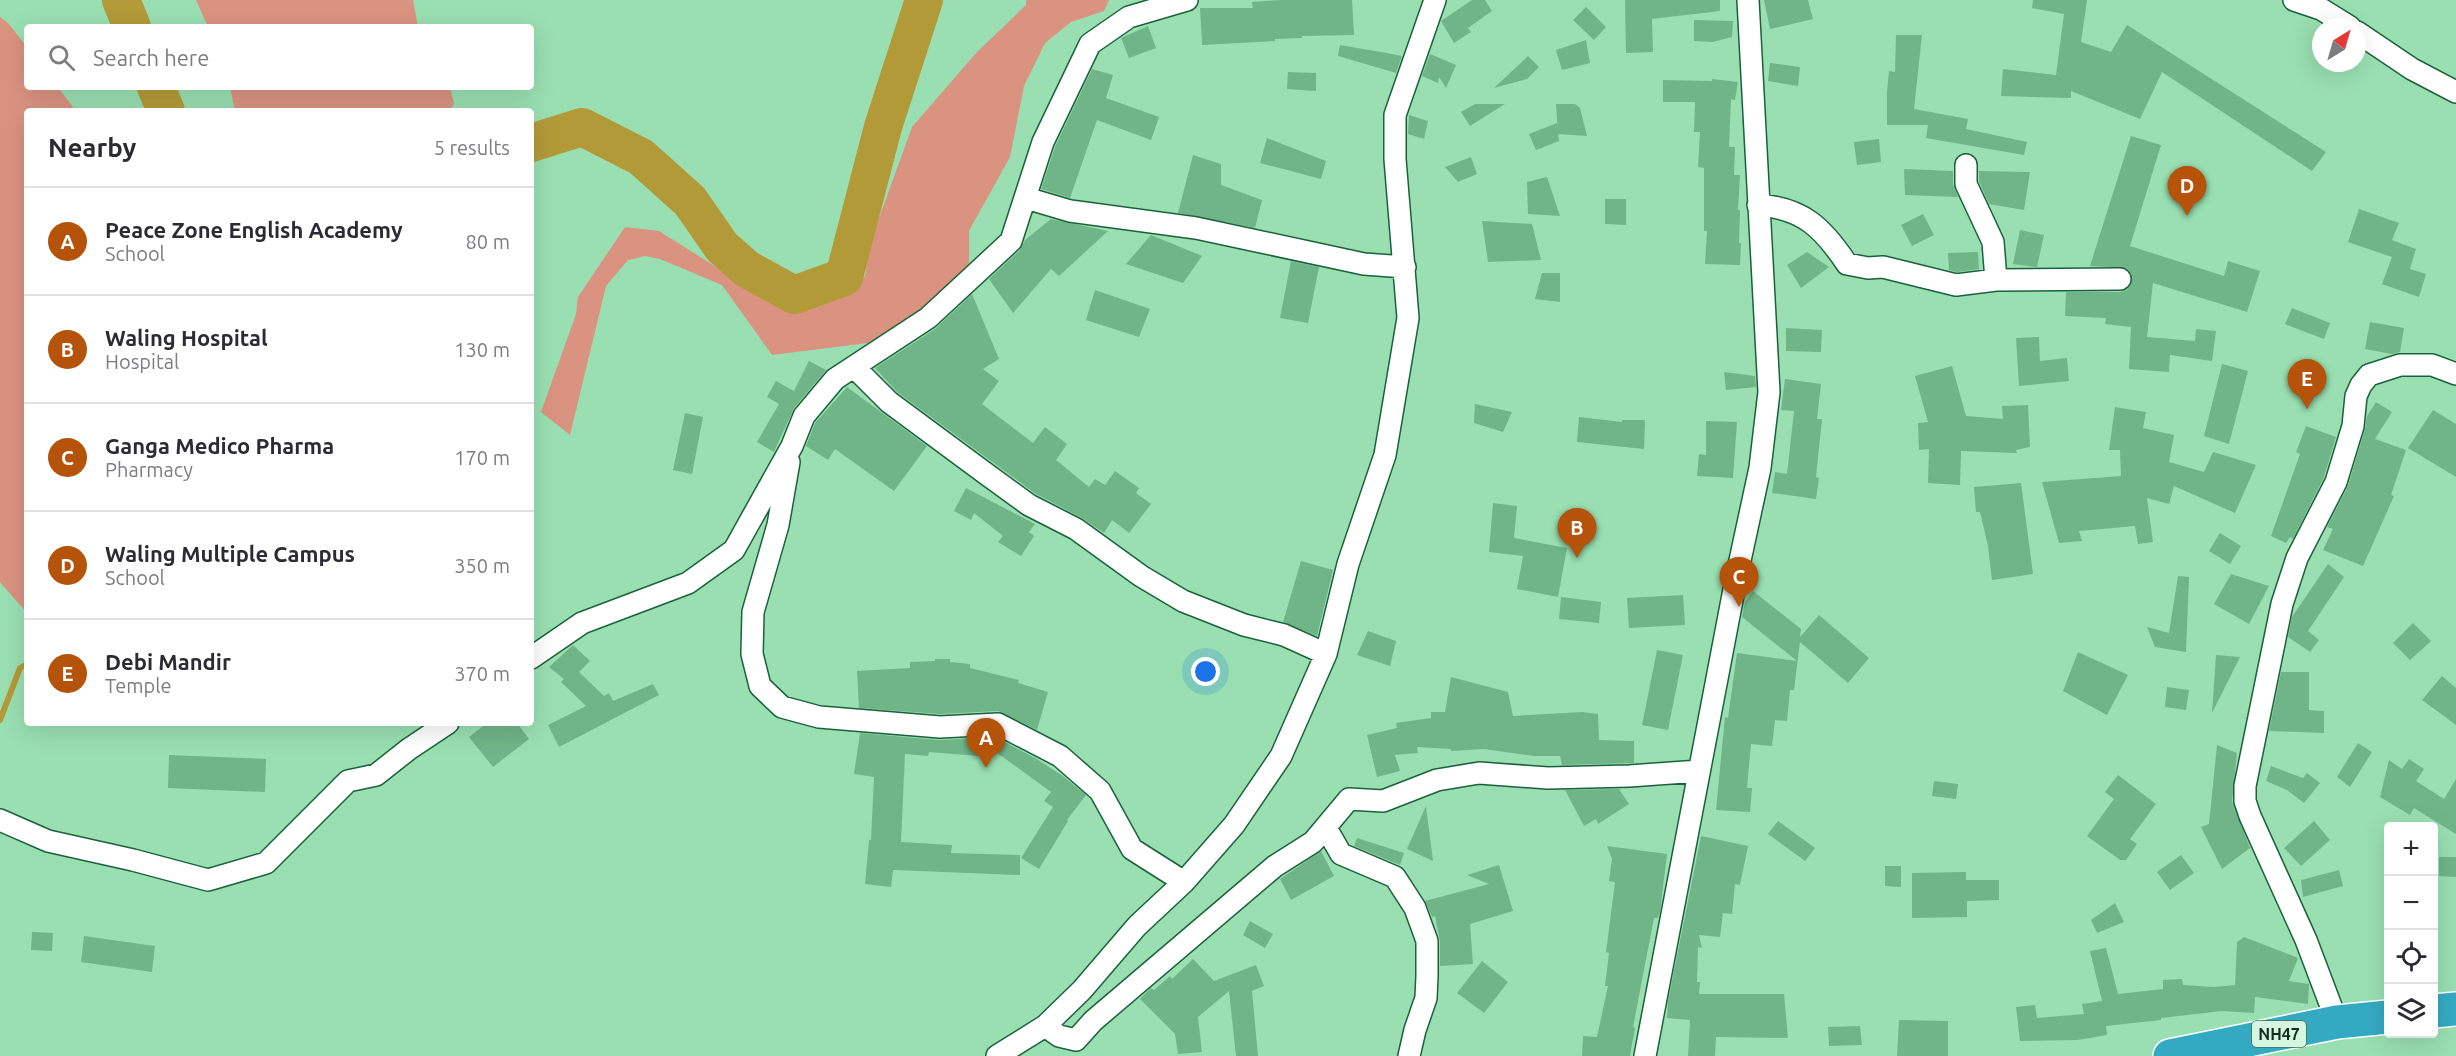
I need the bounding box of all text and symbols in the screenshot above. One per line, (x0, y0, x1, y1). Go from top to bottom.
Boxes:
north arrow (2312, 18, 2366, 72)
search box (24, 24, 534, 90)
icon: search (45, 41, 78, 74)
text: Search here (93, 45, 209, 70)
text: Nearby (48, 133, 136, 162)
text: 5 results (434, 136, 510, 159)
pin: D (2168, 166, 2206, 216)
text: Peace Zone English Academy (105, 217, 403, 242)
text: A (60, 230, 75, 253)
text: 80 m (466, 230, 510, 253)
text: School (105, 242, 165, 265)
text: Waling Hospital (105, 325, 268, 350)
text: B (61, 338, 74, 361)
text: 130 m (454, 338, 510, 361)
text: Hospital (105, 350, 179, 373)
pin: E (2288, 360, 2326, 409)
text: Ganga Medico Pharma (105, 433, 334, 458)
text: C (61, 446, 74, 469)
text: 170 m (454, 446, 510, 469)
text: Pharmacy (105, 458, 193, 481)
pin: B (1558, 508, 1596, 558)
text: Waling Multiple Campus (105, 541, 355, 566)
text: D (60, 554, 75, 577)
text: 350 m (454, 554, 510, 577)
pin: C (1720, 558, 1758, 607)
text: School (105, 566, 165, 589)
text: Debi Mandir (105, 649, 231, 674)
your location (1191, 657, 1220, 686)
text: E (62, 662, 73, 685)
text: 370 m (454, 662, 510, 685)
text: Temple (105, 674, 171, 697)
pin: A (966, 718, 1006, 768)
map controls (2384, 822, 2438, 1038)
button: + (2384, 822, 2438, 876)
button: − (2384, 876, 2438, 930)
button: locate (2384, 930, 2438, 984)
button: layers (2384, 984, 2438, 1038)
road number: NH47 (2252, 1021, 2306, 1047)

